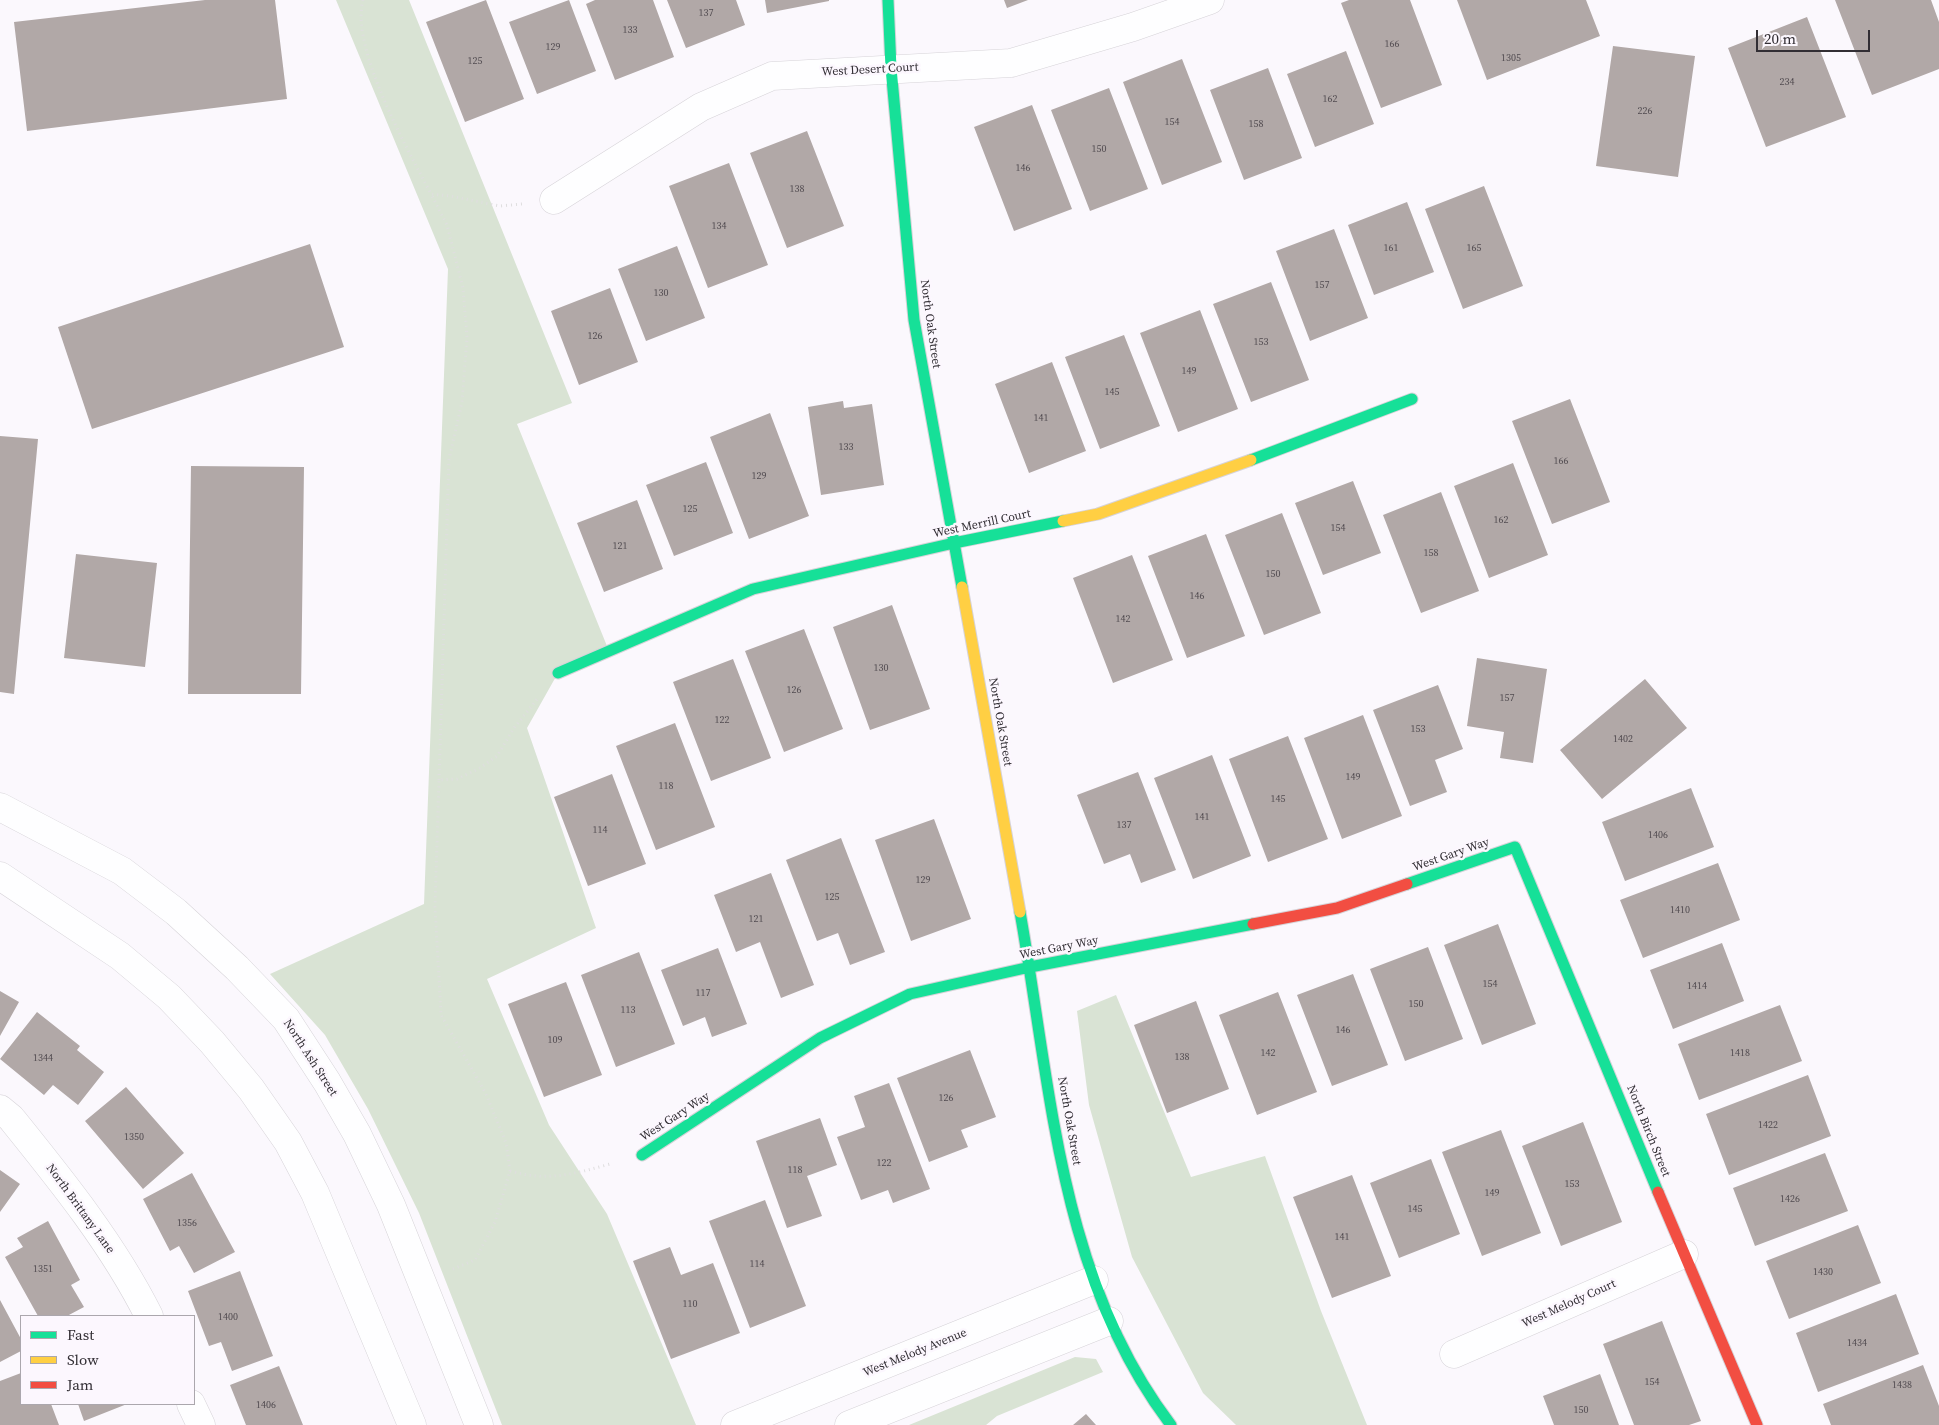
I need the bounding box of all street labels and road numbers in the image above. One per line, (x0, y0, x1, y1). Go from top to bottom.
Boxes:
street label: West Desert Court (821, 60, 919, 80)
street label: North Oak Street (917, 279, 943, 369)
street label: West Merrill Court (932, 507, 1032, 541)
street label: North Oak Street (985, 677, 1015, 767)
street label: West Gary Way (1411, 835, 1491, 875)
street label: West Gary Way (1018, 933, 1100, 963)
street label: North Ash Street (280, 1017, 340, 1099)
street label: North Oak Street (1054, 1076, 1084, 1166)
street label: North Birch Street (1623, 1083, 1673, 1179)
street label: West Gary Way (638, 1089, 712, 1145)
street label: North Brittany Lane (43, 1161, 117, 1257)
street label: West Melody Court (1520, 1277, 1618, 1331)
street label: West Melody Avenue (861, 1326, 969, 1380)

